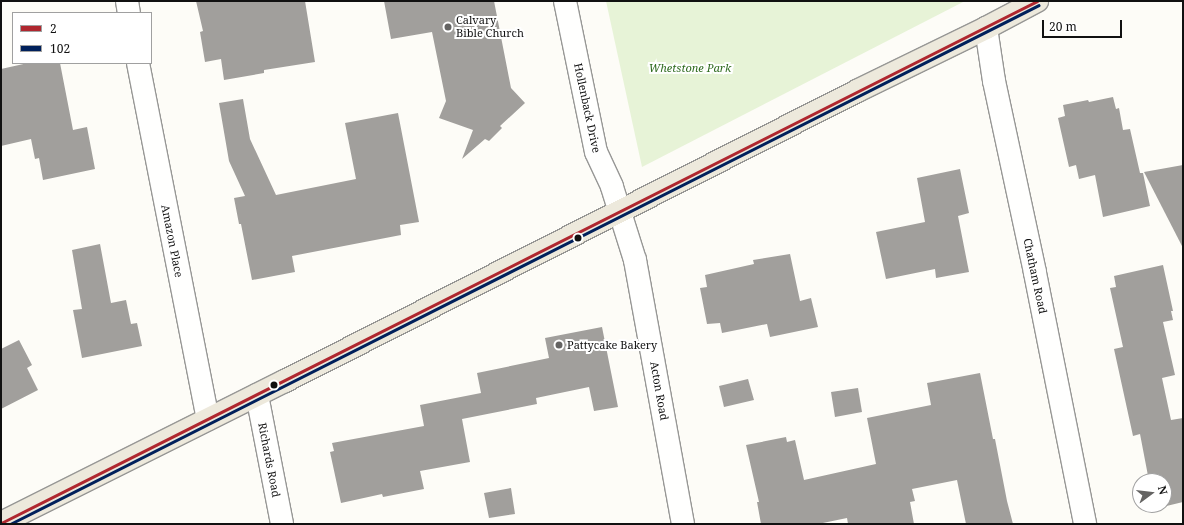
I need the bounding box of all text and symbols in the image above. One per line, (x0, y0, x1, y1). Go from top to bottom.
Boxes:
legend (12, 12, 152, 64)
scale bar (1044, 12, 1124, 38)
place label: Calvary Bible Church (456, 14, 524, 40)
text: 20 m (1049, 18, 1077, 35)
text: 2 (50, 20, 57, 37)
marker: Calvary Bible Church (443, 22, 453, 32)
text: 102 (50, 40, 70, 57)
park label: Whetstone Park (649, 61, 731, 75)
street label: Hollenback Drive (571, 62, 603, 154)
street label: Amazon Place (158, 204, 186, 278)
unlabelled marker (573, 233, 583, 243)
street label: Chatham Road (1021, 237, 1049, 315)
place label: Pattycake Bakery (567, 338, 657, 352)
marker: Pattycake Bakery (554, 340, 564, 350)
street label: Acton Road (647, 360, 671, 422)
unlabelled marker (269, 380, 279, 390)
street label: Richards Road (255, 422, 283, 498)
north arrow (1132, 473, 1172, 513)
text: N (1155, 484, 1171, 496)

